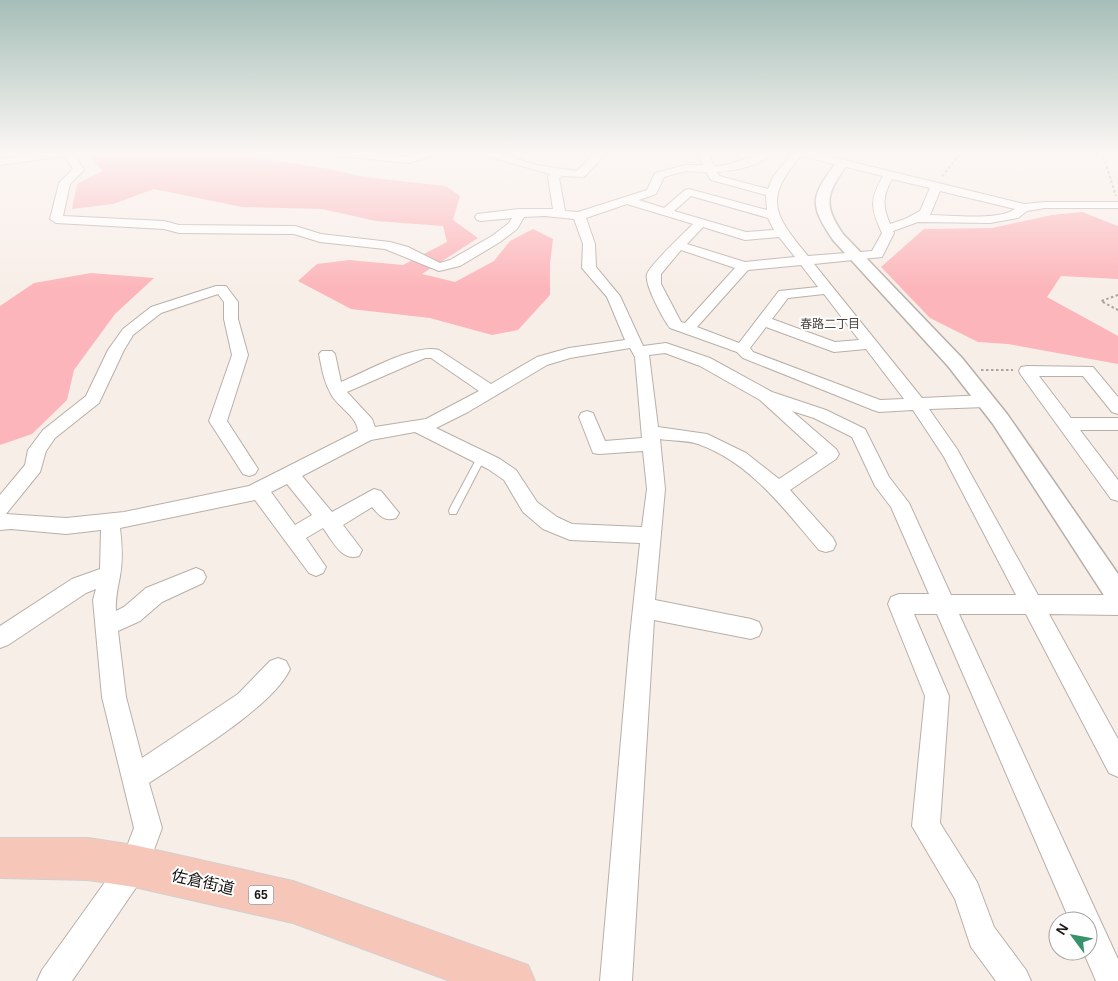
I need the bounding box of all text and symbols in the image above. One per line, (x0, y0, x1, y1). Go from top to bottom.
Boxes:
district label: 春路二丁目 (800, 317, 860, 331)
street label: 佐倉街道 (170, 867, 236, 897)
road number: 65 (248, 886, 274, 904)
north arrow (1048, 911, 1098, 961)
text: N (1053, 921, 1071, 938)

